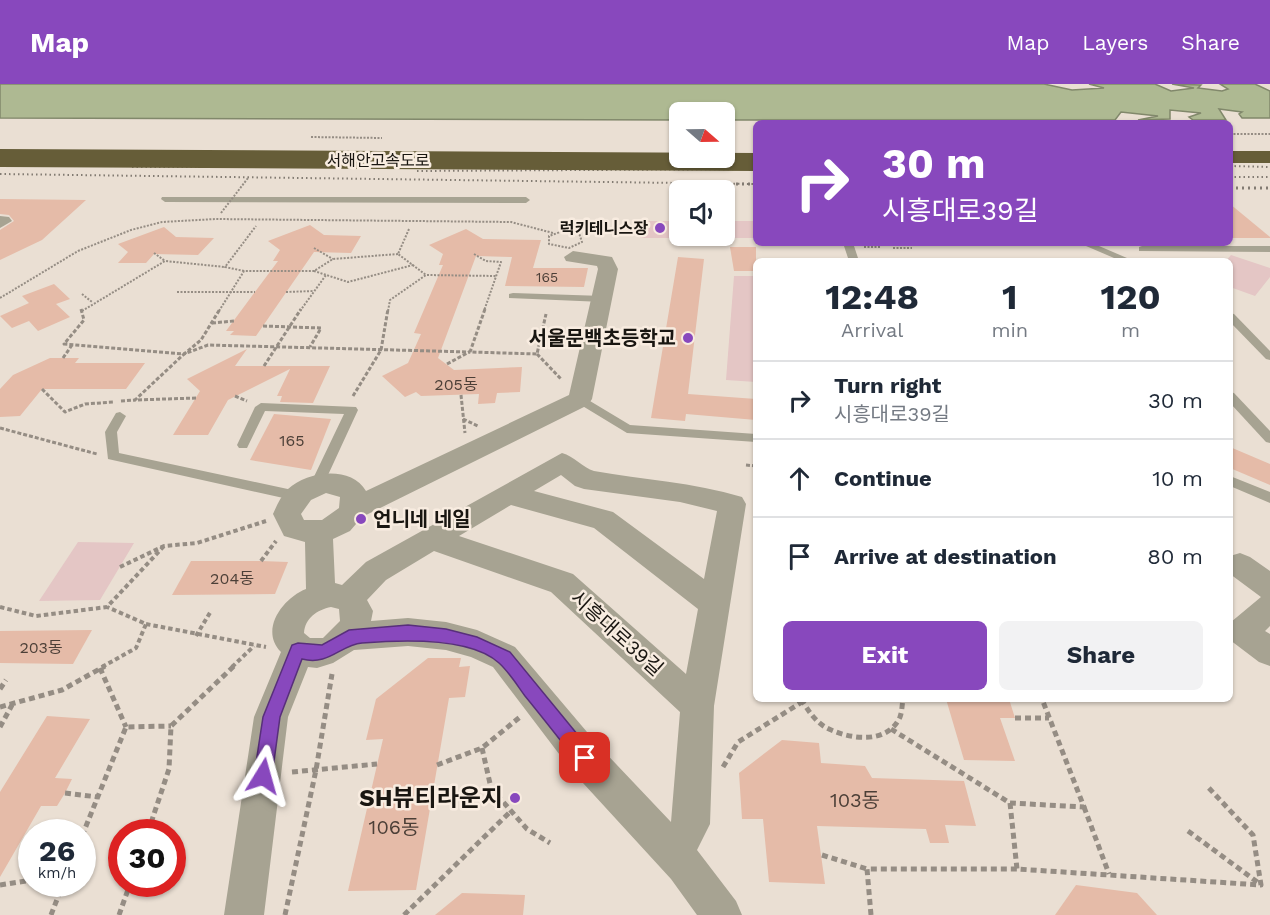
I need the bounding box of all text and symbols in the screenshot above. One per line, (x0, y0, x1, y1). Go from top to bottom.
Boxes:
text: Map (30, 26, 89, 59)
text: Map (1006, 30, 1049, 55)
text: Layers (1082, 30, 1148, 55)
text: Share (1181, 30, 1240, 55)
north arrow (669, 102, 735, 168)
map controls (669, 102, 735, 246)
text: 30 m (882, 139, 986, 188)
icon: right (783, 144, 861, 222)
street label: 서해안고속도로 (326, 151, 430, 170)
button: sound (669, 180, 735, 246)
text: 시흥대로39길 (882, 195, 1039, 227)
place label: 럭키테니스장 (560, 219, 648, 238)
marker: 럭키테니스장 (653, 221, 667, 235)
house number: 165 (536, 269, 558, 285)
text: 12:48 (825, 276, 919, 318)
text: 1 (1002, 276, 1018, 318)
text: 120 (1100, 276, 1161, 318)
text: Arrival (841, 318, 903, 342)
text: min (991, 318, 1028, 342)
text: m (1121, 318, 1140, 342)
place label: 서울문백초등학교 (529, 326, 676, 350)
marker: 서울문백초등학교 (681, 331, 695, 345)
text: Turn right (834, 373, 941, 398)
house number: 205동 (434, 375, 478, 394)
icon: right (783, 384, 816, 417)
text: 30 m (1148, 388, 1203, 413)
text: 시흥대로39길 (834, 402, 950, 426)
house number: 165 (279, 431, 305, 450)
icon: ahead (783, 462, 816, 495)
text: Continue (834, 466, 932, 491)
text: 10 m (1152, 466, 1203, 491)
place label: 언니네 네일 (373, 507, 471, 531)
marker: 언니네 네일 (354, 512, 368, 526)
icon: arrive (783, 540, 816, 573)
text: Arrive at destination (834, 544, 1057, 569)
text: 80 m (1147, 544, 1203, 569)
house number: 204동 (210, 569, 254, 588)
street label: 시흥대로39길 (566, 585, 668, 681)
button: Exit (783, 621, 987, 690)
button: Share (999, 621, 1203, 690)
house number: 203동 (19, 638, 63, 657)
pin (559, 732, 610, 783)
icon: arrive (568, 741, 601, 774)
position arrow (231, 744, 295, 808)
place label: SH뷰티라운지 (359, 784, 503, 812)
house number: 103동 (830, 788, 880, 812)
marker: SH뷰티라운지 (508, 791, 522, 805)
house number: 106동 (369, 815, 419, 839)
speed limit sign: 30 (108, 819, 186, 897)
text: 26 (39, 833, 75, 868)
text: km/h (38, 864, 76, 882)

